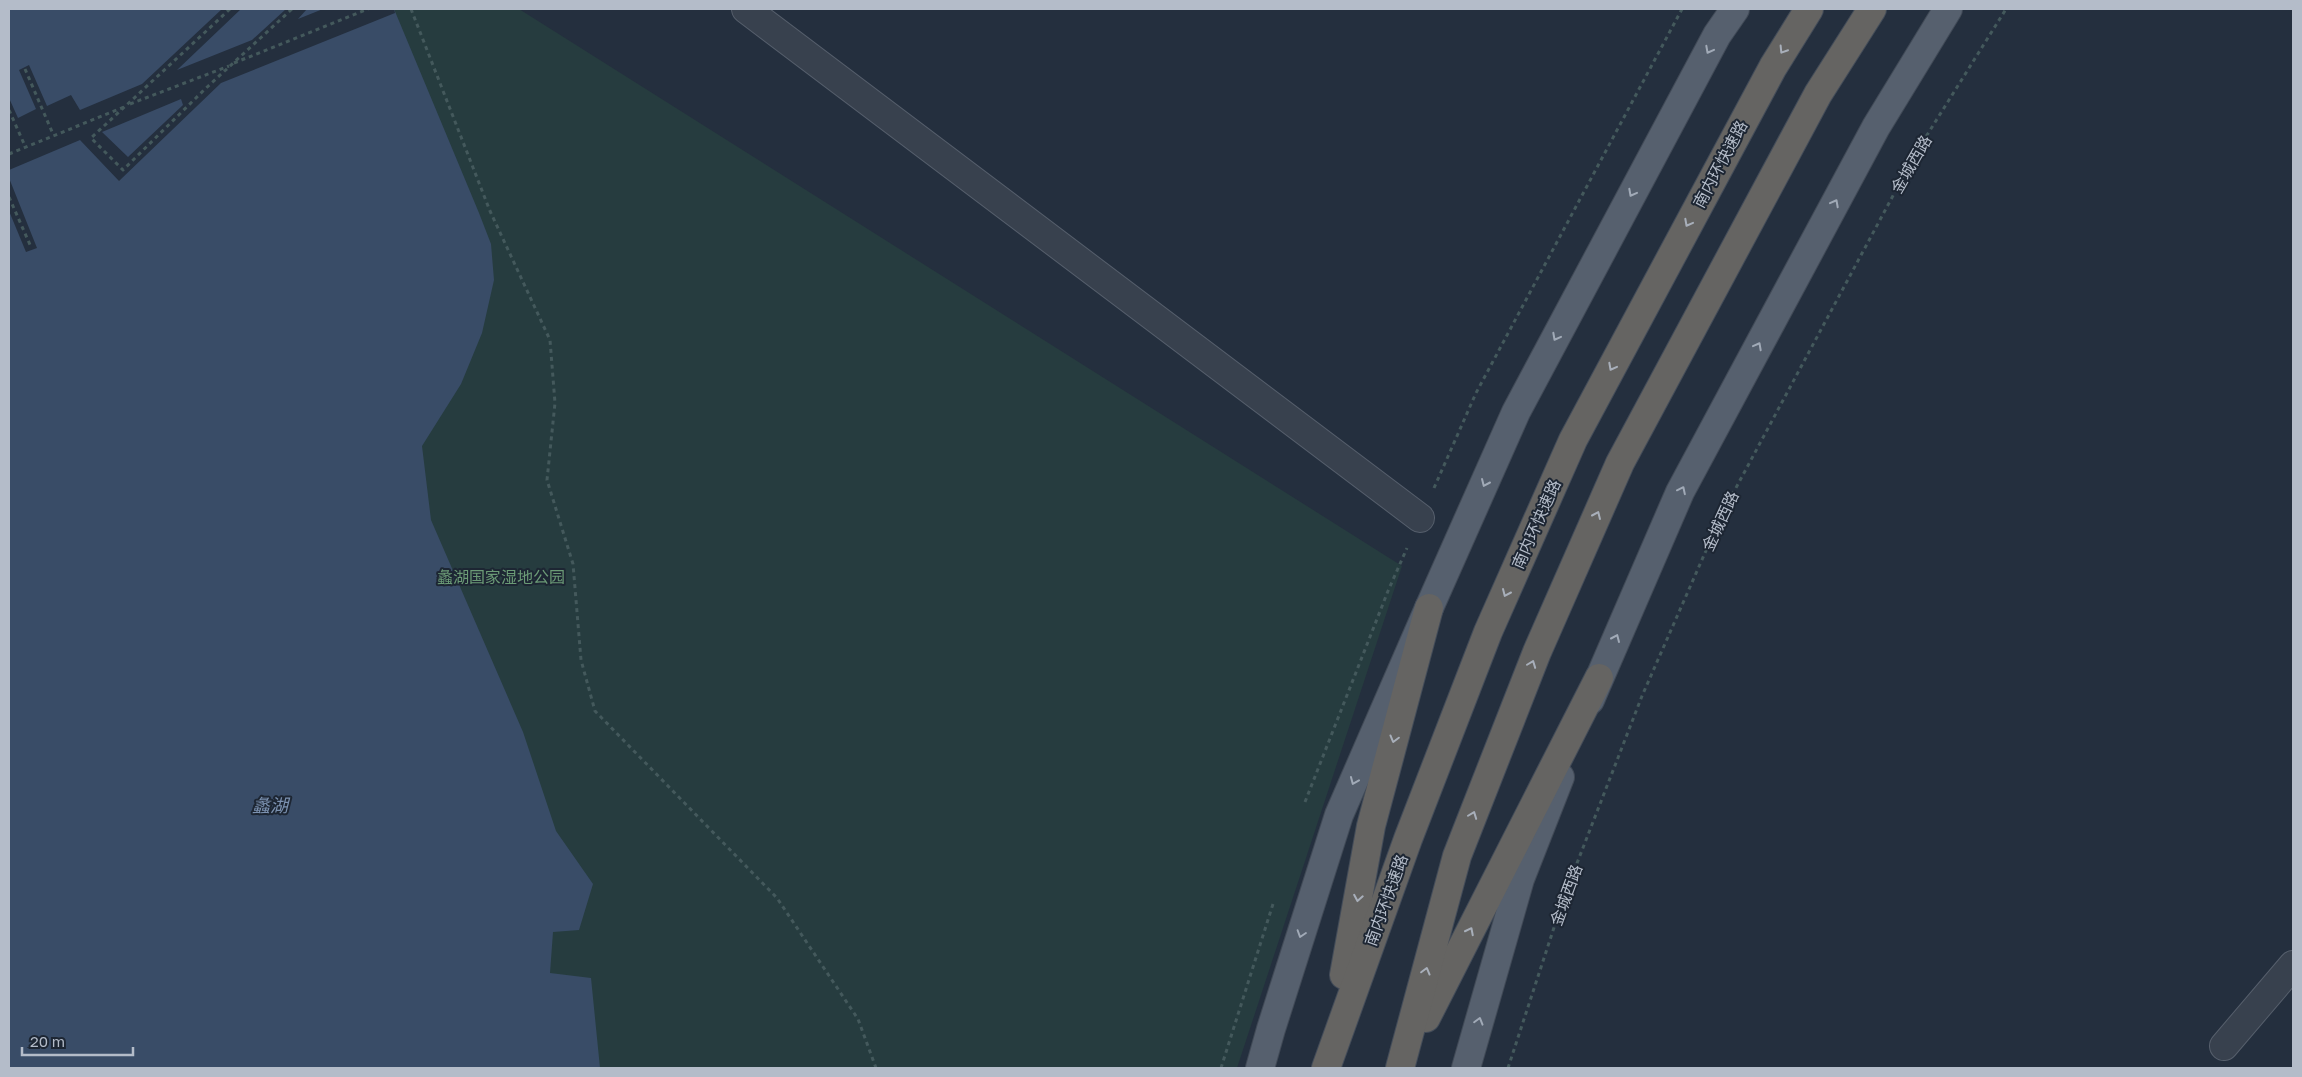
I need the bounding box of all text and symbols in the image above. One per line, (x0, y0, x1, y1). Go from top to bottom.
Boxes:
one-way arrow (1705, 45, 1715, 54)
one-way arrow (1780, 45, 1790, 54)
street label: 南内环快速路 (1689, 117, 1751, 211)
street label: 金城西路 (1886, 131, 1936, 197)
one-way arrow (1628, 188, 1638, 197)
one-way arrow (1829, 199, 1839, 208)
one-way arrow (1685, 218, 1695, 227)
one-way arrow (1552, 332, 1562, 341)
one-way arrow (1752, 343, 1762, 352)
one-way arrow (1608, 361, 1618, 370)
street label: 南内环快速路 (1507, 476, 1565, 572)
one-way arrow (1480, 478, 1491, 487)
one-way arrow (1676, 486, 1686, 495)
street label: 金城西路 (1697, 488, 1743, 554)
one-way arrow (1591, 511, 1602, 520)
park label: 蠡湖国家湿地公园 (437, 567, 565, 587)
one-way arrow (1501, 588, 1512, 597)
one-way arrow (1610, 634, 1621, 643)
one-way arrow (1526, 660, 1537, 669)
one-way arrow (1389, 735, 1400, 744)
one-way arrow (1349, 776, 1360, 785)
water label: 蠡湖 (252, 794, 291, 816)
one-way arrow (1467, 811, 1478, 820)
street label: 南内环快速路 (1360, 851, 1412, 949)
street label: 金城西路 (1546, 862, 1586, 928)
one-way arrow (1354, 893, 1364, 902)
one-way arrow (1464, 927, 1474, 936)
one-way arrow (1297, 930, 1307, 938)
one-way arrow (1421, 967, 1431, 975)
one-way arrow (1474, 1018, 1484, 1026)
scale bar (22, 1024, 134, 1056)
text: 20 m (30, 1032, 65, 1050)

